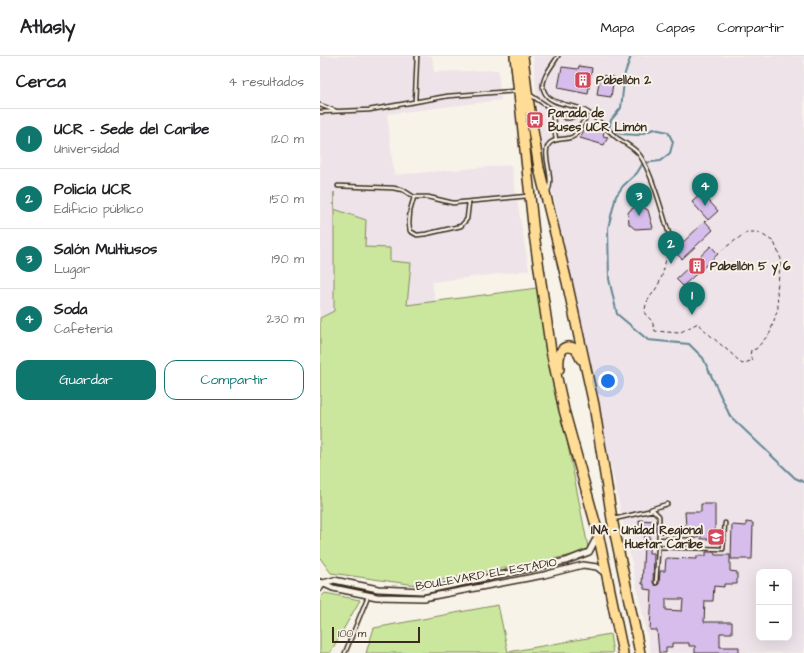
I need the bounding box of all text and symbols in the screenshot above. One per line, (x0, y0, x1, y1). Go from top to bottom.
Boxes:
text: Atlasly (20, 14, 75, 41)
text: Mapa (601, 18, 634, 38)
text: Capas (656, 18, 695, 38)
text: Compartir (717, 18, 784, 38)
text: Cerca (16, 70, 66, 94)
building icon: Pabellón 2 (573, 70, 593, 90)
place label: Pabellón 2 (596, 72, 651, 89)
text: 4 resultados (228, 73, 304, 91)
place label: Parada de Buses UCR Limón (548, 105, 647, 136)
bus stop icon: Parada de Buses UCR Limón (525, 110, 545, 130)
text: UCR - Sede del Caribe (54, 119, 209, 140)
text: 1 (28, 130, 30, 148)
text: 120 m (271, 130, 304, 148)
text: Universidad (54, 140, 119, 158)
pin: 4 (692, 173, 718, 206)
text: Policía UCR (54, 179, 132, 200)
pin: 3 (626, 183, 652, 216)
text: 2 (25, 190, 33, 208)
text: 150 m (270, 190, 304, 208)
text: Edificio público (54, 200, 143, 218)
pin: 2 (658, 231, 684, 264)
text: Salón Multiusos (54, 239, 157, 260)
text: 3 (26, 250, 32, 268)
text: 190 m (271, 250, 304, 268)
building icon: Pabellón 5 y 6 (687, 256, 707, 276)
place label: Pabellón 5 y 6 (710, 258, 791, 276)
text: Lugar (54, 260, 90, 278)
pin: 1 (679, 282, 705, 315)
text: Soda (54, 299, 87, 320)
text: 4 (25, 310, 33, 328)
text: 230 m (266, 310, 304, 328)
text: Cafetería (54, 320, 113, 338)
button: Guardar (16, 360, 156, 400)
button: Compartir (164, 360, 304, 400)
your location (598, 371, 618, 391)
place label: INA - Unidad Regional Huetar Caribe (591, 522, 703, 553)
school or university icon: INA - Unidad Regional Huetar Caribe (706, 527, 726, 547)
street label: BOULEVARD EL ESTADIO (414, 554, 558, 595)
map controls (756, 569, 792, 641)
button: + (756, 569, 792, 605)
button: − (756, 605, 792, 641)
scale bar (332, 625, 420, 644)
text: 100 m (338, 626, 366, 641)

